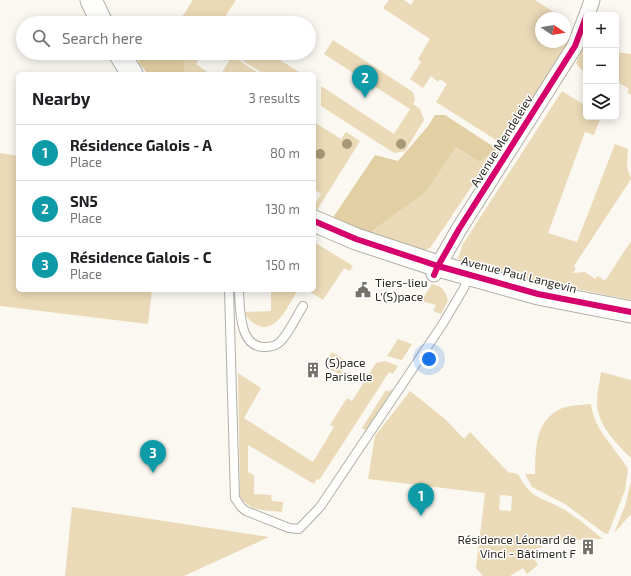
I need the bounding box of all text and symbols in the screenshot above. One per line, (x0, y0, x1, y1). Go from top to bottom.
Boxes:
north arrow (535, 12, 571, 48)
map controls (583, 12, 619, 120)
button: + (583, 12, 619, 48)
search box (16, 16, 316, 60)
icon: search (30, 27, 52, 49)
text: Search here (62, 29, 143, 47)
button: − (583, 48, 619, 84)
pin: 2 (352, 65, 378, 98)
button: layers (583, 84, 619, 120)
text: Nearby (32, 88, 90, 108)
text: 3 results (249, 90, 300, 106)
street label: Avenue Mendeleiev (467, 91, 535, 189)
text: Résidence Galois - A (70, 136, 212, 154)
text: 1 (42, 145, 48, 161)
text: 80 m (270, 145, 300, 161)
text: Place (70, 154, 102, 170)
text: SN5 (70, 192, 98, 210)
text: 2 (41, 201, 49, 217)
text: 130 m (265, 201, 300, 217)
text: Place (70, 210, 102, 226)
text: Résidence Galois - C (70, 248, 212, 266)
street label: Avenue Paul Langevin (460, 253, 578, 295)
text: 3 (41, 257, 49, 273)
text: 150 m (266, 257, 300, 273)
text: Place (70, 266, 102, 282)
place label: Tiers-lieu L'(S)pace (375, 275, 428, 303)
public building icon: Tiers-lieu L'(S)pace (354, 281, 372, 299)
your location (419, 349, 439, 369)
place label: (S)pace Pariselle (325, 355, 373, 383)
building icon: (S)pace Pariselle (304, 361, 322, 379)
pin: 3 (140, 440, 166, 473)
pin: 1 (408, 483, 434, 516)
place label: Résidence Léonard de Vinci - Bâtiment F (457, 532, 577, 560)
building icon: Résidence Léonard de Vinci - Bâtiment F (579, 538, 597, 556)

